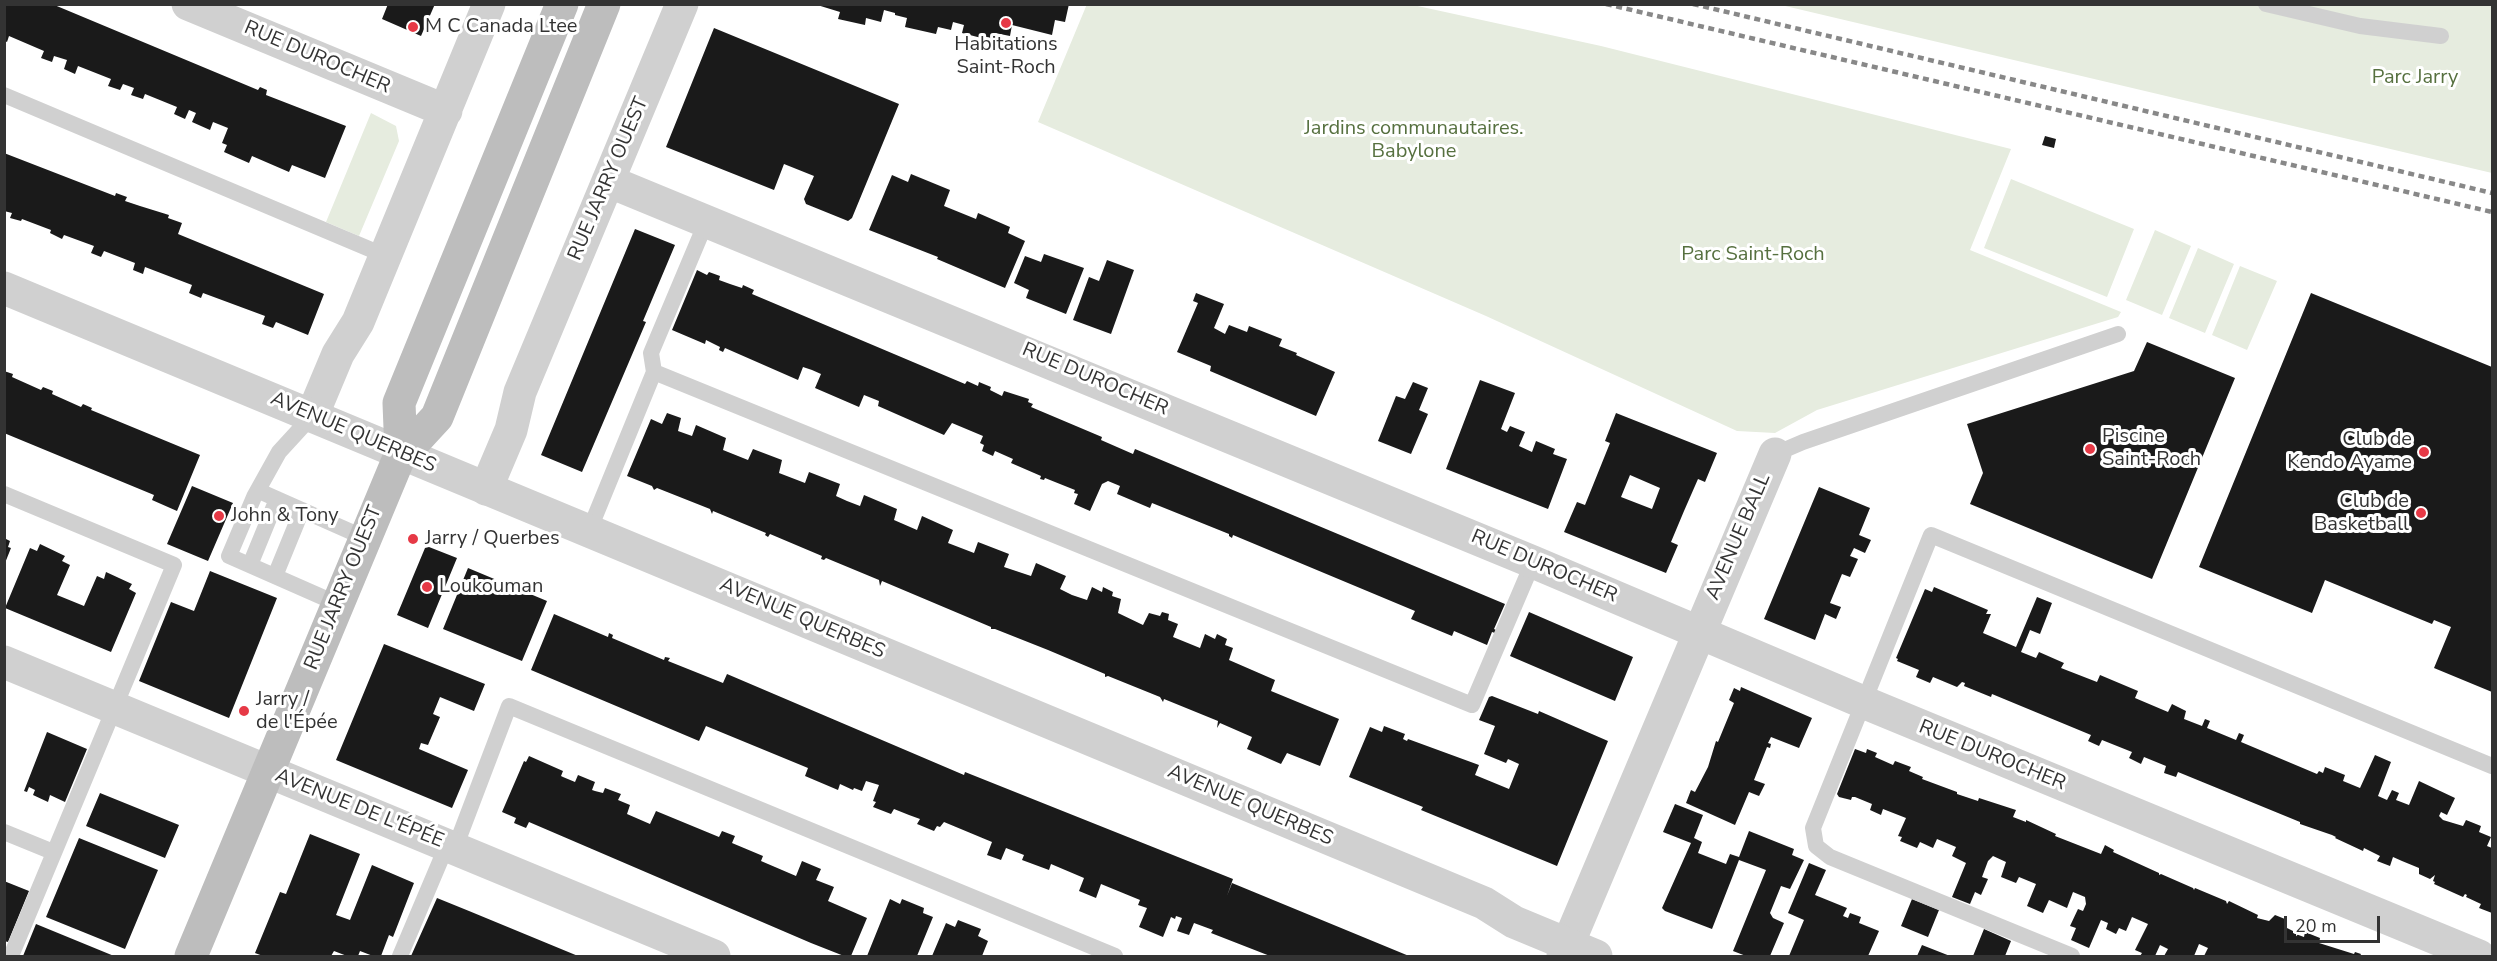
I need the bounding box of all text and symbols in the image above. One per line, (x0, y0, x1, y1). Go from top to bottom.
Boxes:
place label: M C Canada Ltee (425, 15, 577, 39)
street label: RUE DUROCHER (240, 16, 394, 100)
marker: Habitations Saint-Roch (999, 16, 1013, 30)
marker: M C Canada Ltee (406, 20, 420, 34)
place label: Habitations Saint-Roch (954, 33, 1058, 80)
park label: Parc Jarry (2372, 66, 2458, 90)
street label: RUE JARRY OUEST (564, 94, 654, 264)
park label: Jardins communautaires. Babylone (1304, 117, 1524, 164)
park label: Parc Saint-Roch (1681, 243, 1825, 267)
street label: RUE DUROCHER (1018, 338, 1172, 422)
street label: AVENUE QUERBES (267, 387, 439, 479)
place label: Piscine Saint-Roch (2102, 425, 2201, 472)
place label: Club de Kendo Ayame (2287, 428, 2412, 475)
marker: Piscine Saint-Roch (2083, 442, 2097, 456)
marker: Club de Kendo Ayame (2417, 445, 2431, 459)
street label: AVENUE BALL (1702, 470, 1776, 604)
place label: Club de Basketball (2314, 490, 2409, 537)
street label: RUE JARRY OUEST (300, 502, 388, 674)
place label: John & Tony (231, 504, 339, 528)
marker: Club de Basketball (2414, 506, 2428, 520)
marker: John & Tony (212, 509, 226, 523)
street label: RUE DUROCHER (1467, 525, 1621, 609)
place label: Jarry / Querbes (425, 527, 559, 551)
marker: Jarry / Querbes (406, 532, 420, 546)
street label: AVENUE QUERBES (716, 573, 888, 665)
place label: Loukouman (439, 575, 543, 599)
marker: Loukouman (420, 580, 434, 594)
place label: Jarry / de l'Épée (256, 688, 338, 735)
marker: Jarry / de l'Épée (237, 704, 251, 718)
street label: RUE DUROCHER (1915, 716, 2069, 796)
street label: AVENUE QUERBES (1164, 760, 1336, 852)
street label: AVENUE DE L'ÉPÉE (271, 764, 447, 854)
scale bar (2287, 904, 2383, 942)
text: 20 m (2295, 914, 2337, 938)

